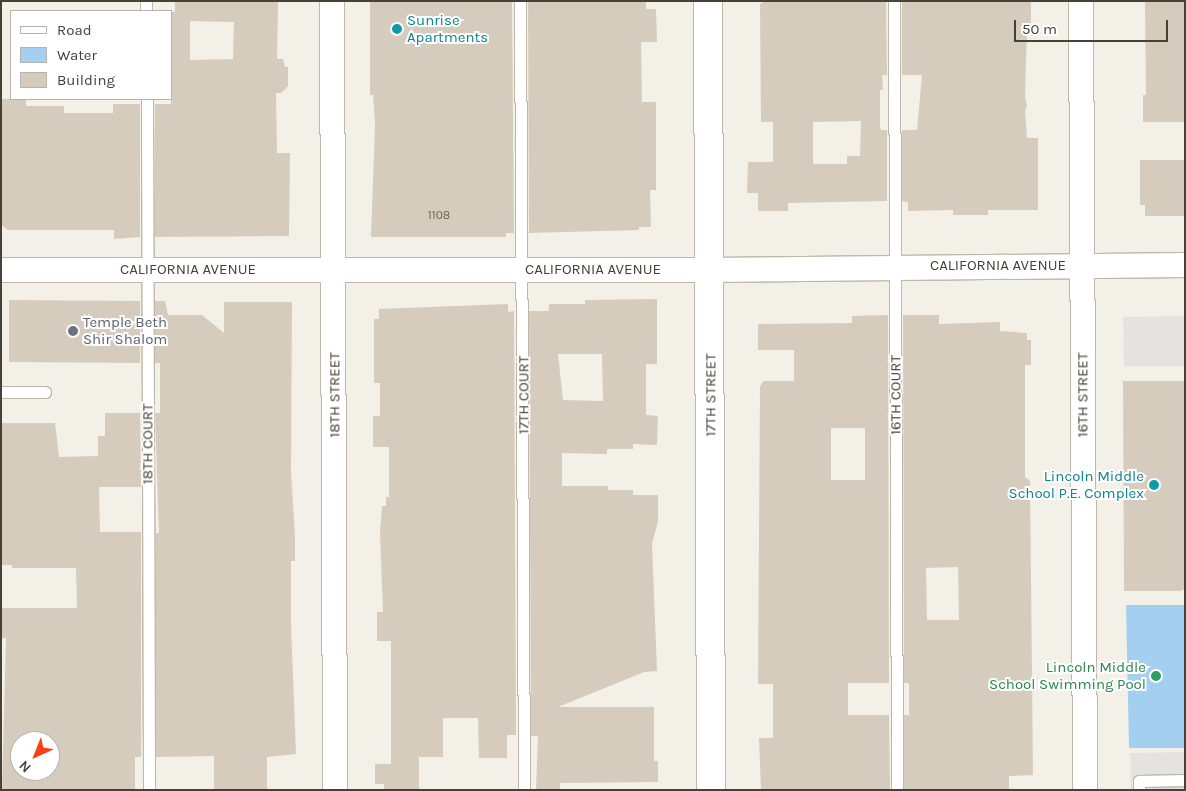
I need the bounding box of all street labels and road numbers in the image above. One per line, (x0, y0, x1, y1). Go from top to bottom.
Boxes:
street label: CALIFORNIA AVENUE (930, 257, 1066, 275)
street label: CALIFORNIA AVENUE (120, 261, 256, 279)
street label: CALIFORNIA AVENUE (525, 261, 661, 279)
street label: 18TH STREET (326, 352, 344, 438)
street label: 17TH STREET (702, 353, 720, 437)
street label: 16TH STREET (1074, 353, 1092, 437)
street label: 16TH COURT (887, 355, 905, 435)
street label: 17TH COURT (515, 356, 533, 434)
street label: 18TH COURT (139, 404, 157, 484)

